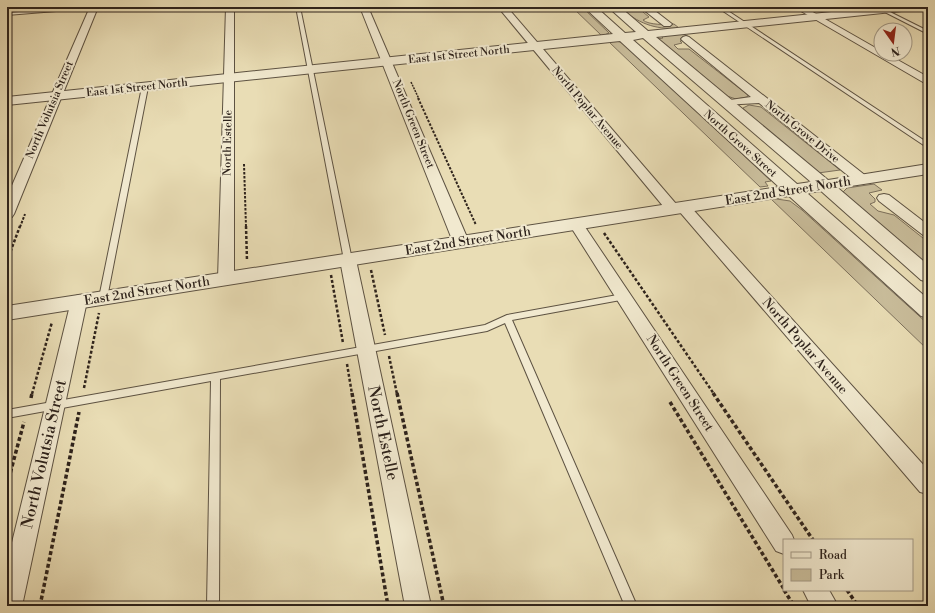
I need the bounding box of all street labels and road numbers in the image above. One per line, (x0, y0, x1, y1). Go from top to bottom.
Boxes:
street label: East 1st Street North (408, 43, 511, 67)
street label: North Volutsia Street (23, 59, 77, 161)
street label: North Poplar Avenue (548, 64, 626, 153)
street label: East 1st Street North (86, 76, 189, 100)
street label: North Green Street (389, 77, 437, 171)
street label: North Grove Drive (762, 98, 842, 167)
street label: North Grove Street (700, 107, 780, 181)
street label: North Estelle (220, 109, 236, 176)
street label: East 2nd Street North (724, 173, 852, 209)
street label: East 2nd Street North (404, 223, 532, 259)
street label: East 2nd Street North (83, 273, 211, 309)
street label: North Poplar Avenue (759, 295, 851, 398)
street label: North Green Street (643, 332, 717, 435)
street label: North Volutsia Street (17, 377, 71, 531)
street label: North Estelle (363, 384, 403, 482)

